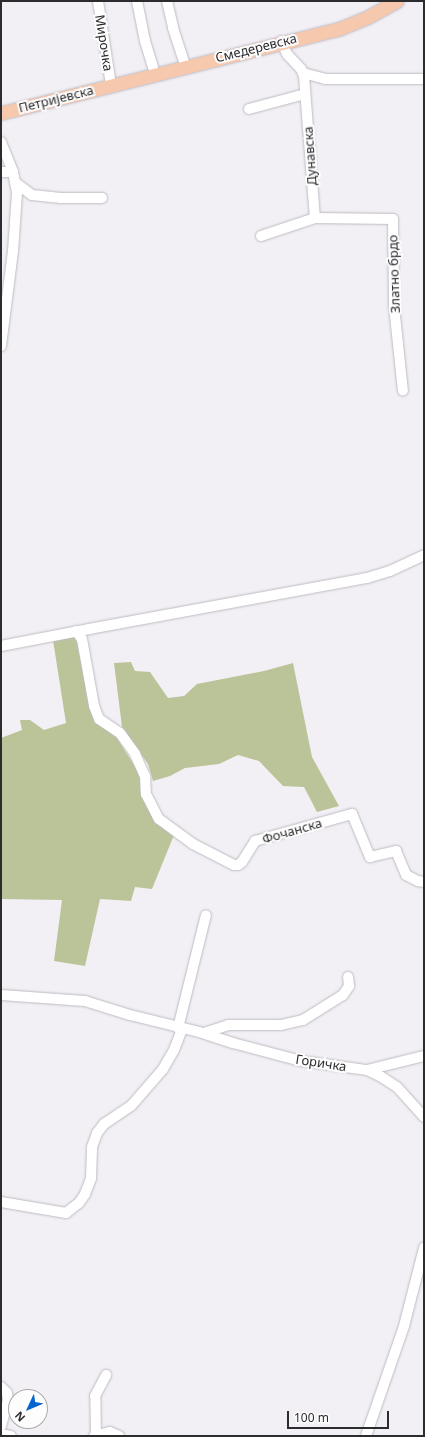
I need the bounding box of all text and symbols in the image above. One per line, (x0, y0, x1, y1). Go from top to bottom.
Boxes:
street label: Мирочка (92, 14, 116, 72)
street label: Смедеревска (214, 30, 298, 66)
street label: Петријевска (17, 82, 95, 116)
street label: Дунавска (300, 126, 320, 186)
street label: Златно брдо (385, 234, 403, 314)
street label: Фочанска (260, 815, 324, 847)
street label: Горичка (294, 1051, 348, 1075)
north arrow (8, 1389, 48, 1429)
scale bar (289, 1403, 391, 1429)
text: N (11, 1409, 28, 1425)
text: 100 m (294, 1409, 329, 1426)

